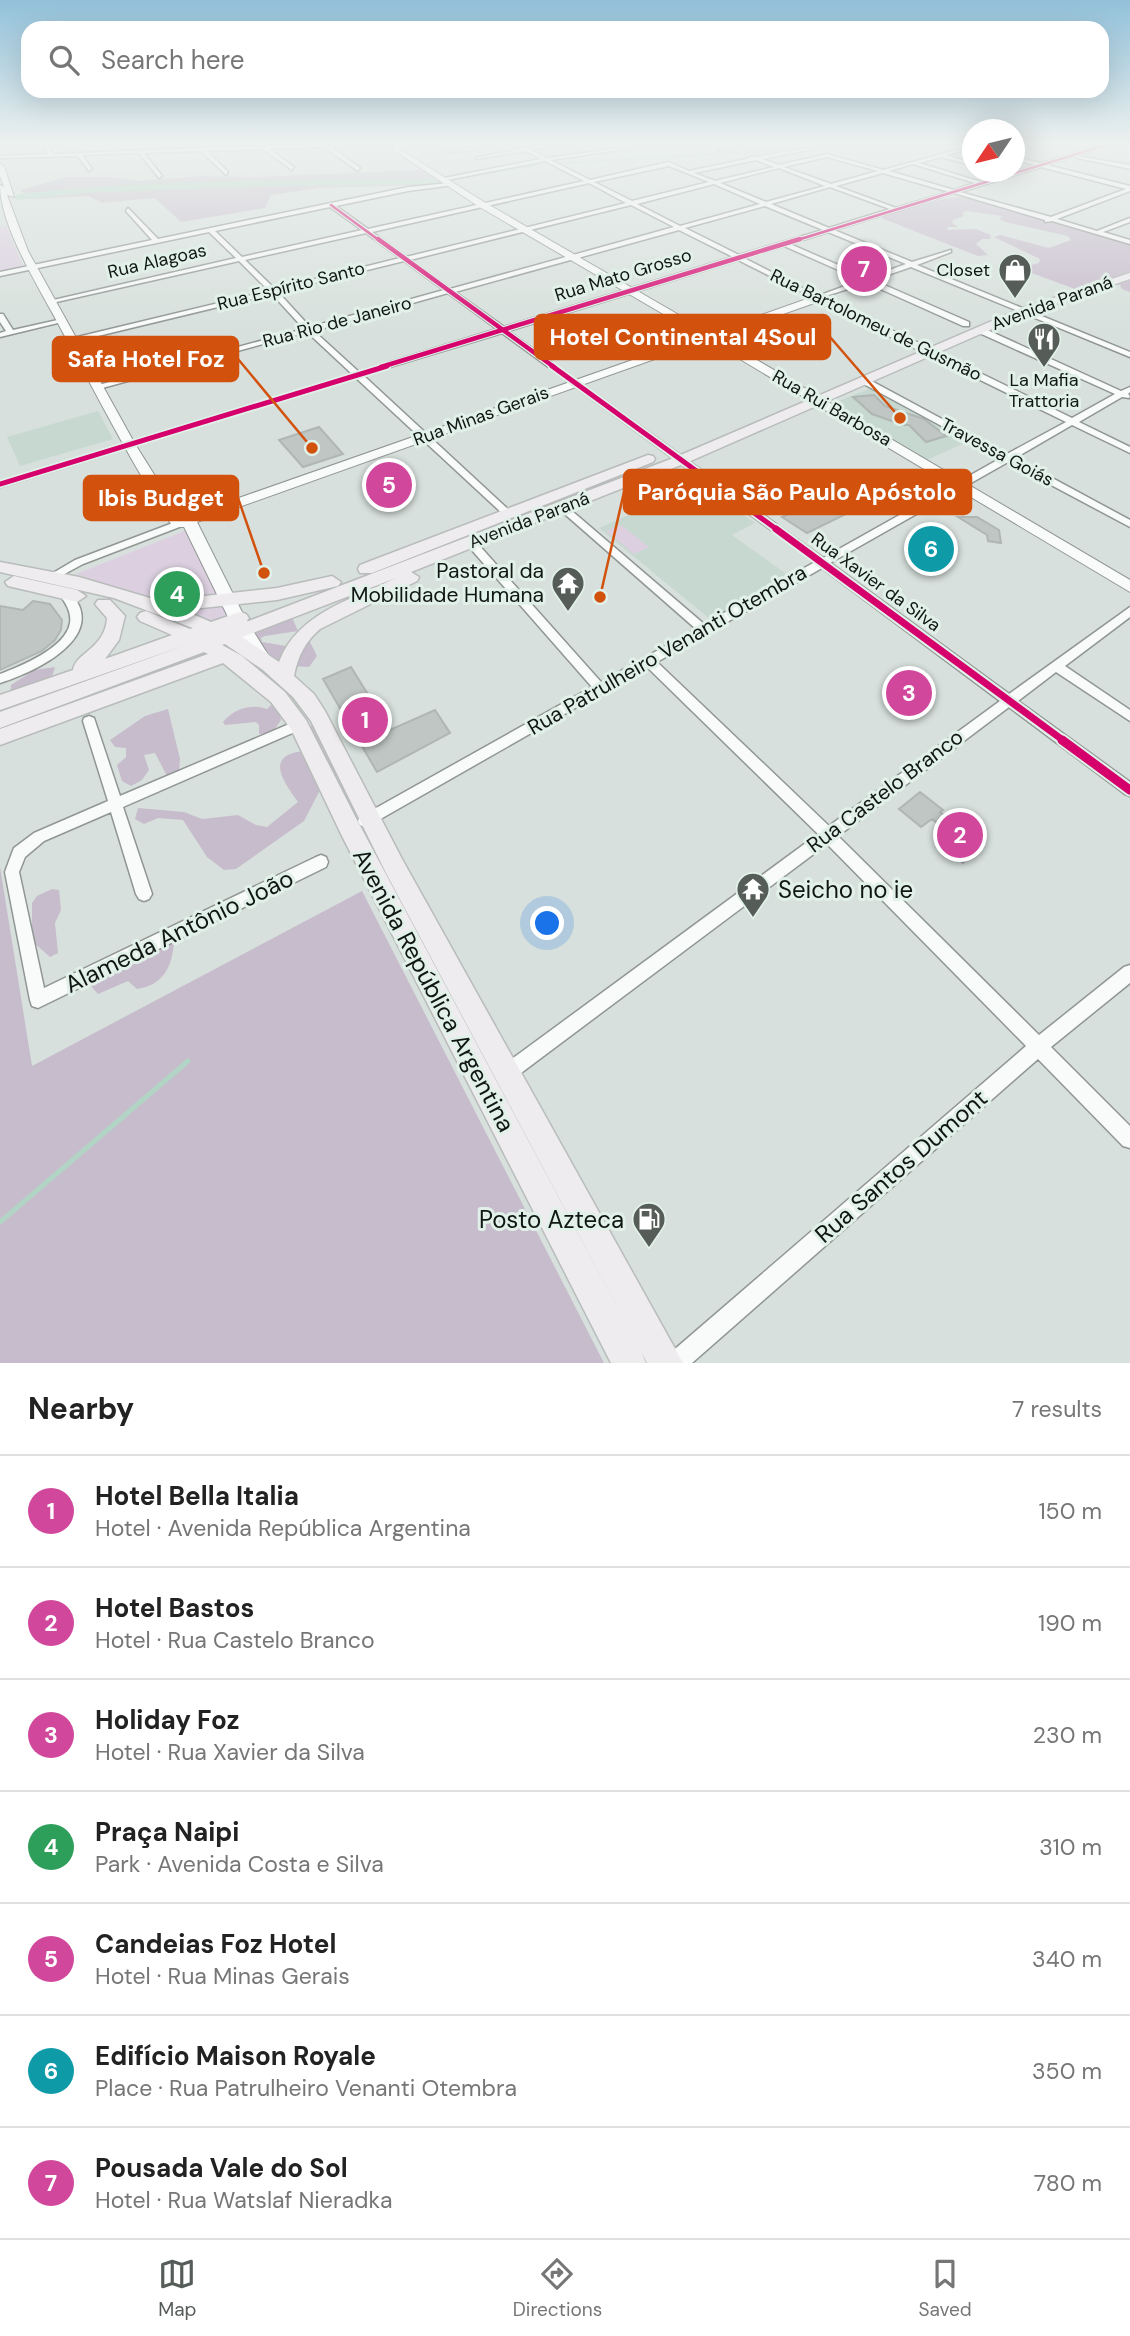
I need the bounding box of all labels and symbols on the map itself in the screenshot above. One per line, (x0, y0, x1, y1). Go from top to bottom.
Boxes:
north arrow (962, 119, 1025, 182)
street label: Rua Alagoas (105, 238, 209, 284)
street label: Rua Mato Grosso (552, 243, 694, 307)
pin: 7 (841, 243, 887, 295)
shop icon: Closet (996, 251, 1034, 300)
street label: Rua Espírito Santo (215, 256, 367, 316)
place label: Closet (936, 258, 990, 282)
street label: Rua Bartolomeu de Gusmão (766, 263, 986, 387)
street label: Avenida Paraná (988, 270, 1116, 336)
street label: Rua Rio de Janeiro (260, 291, 414, 353)
callout: Hotel Continental 4Soul (535, 315, 830, 359)
restaurant icon: La Mafia Trattoria (1025, 320, 1063, 369)
text: Hotel Continental 4Soul (550, 322, 816, 352)
callout: Safa Hotel Foz (53, 337, 238, 381)
text: Safa Hotel Foz (68, 344, 224, 374)
street label: Rua Rui Barbosa (768, 364, 896, 452)
place label: La Mafia Trattoria (1009, 368, 1079, 413)
street label: Rua Minas Gerais (410, 380, 552, 452)
street label: Travessa Goiás (936, 412, 1058, 492)
pin: 5 (366, 459, 412, 511)
callout: Paróquia São Paulo Apóstolo (624, 470, 971, 514)
callout: Ibis Budget (84, 476, 238, 520)
text: Paróquia São Paulo Apóstolo (637, 477, 957, 507)
text: Ibis Budget (98, 483, 224, 513)
street label: Avenida Paraná (465, 486, 593, 554)
pin: 6 (908, 523, 954, 575)
street label: Rua Xavier da Silva (806, 527, 946, 637)
place label: Pastoral da Mobilidade Humana (351, 557, 544, 609)
street label: Rua Patrulheiro Venanti Otembra (522, 558, 812, 742)
temple icon: Pastoral da Mobilidade Humana (549, 564, 587, 613)
pin: 4 (154, 568, 200, 620)
pin: 3 (886, 667, 932, 719)
pin: 1 (342, 694, 388, 746)
street label: Rua Castelo Branco (801, 723, 969, 859)
pin: 2 (937, 809, 983, 861)
street label: Avenida República Argentina (346, 843, 522, 1137)
street label: Alameda Antônio João (60, 862, 298, 1000)
temple icon: Seicho no ie (734, 870, 772, 919)
place label: Seicho no ie (778, 874, 913, 905)
your location (530, 906, 564, 940)
street label: Rua Santos Dumont (808, 1082, 994, 1250)
fuel station icon: Posto Azteca (630, 1200, 668, 1249)
place label: Posto Azteca (479, 1204, 624, 1235)

